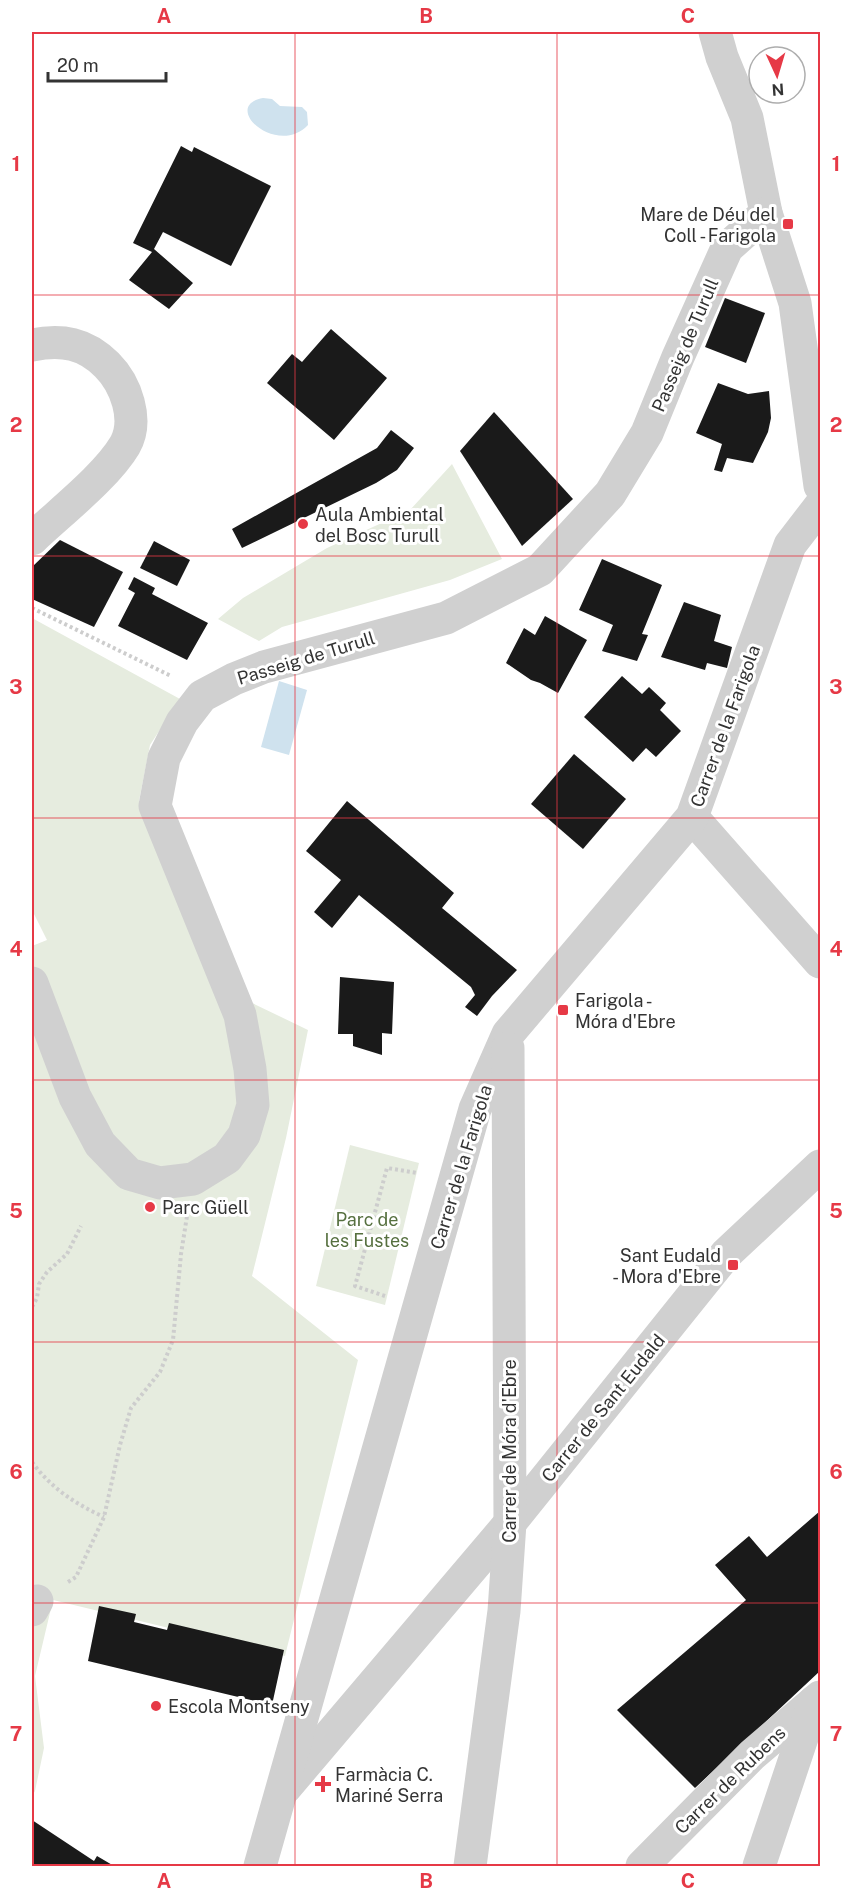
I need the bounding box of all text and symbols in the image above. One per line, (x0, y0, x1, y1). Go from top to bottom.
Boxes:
text: A (157, 4, 171, 28)
text: B (419, 4, 433, 28)
text: C (681, 4, 695, 28)
scale bar (48, 45, 166, 83)
north arrow (747, 45, 807, 105)
text: 20 m (57, 55, 99, 76)
text: N (771, 80, 785, 99)
text: 1 (12, 152, 20, 176)
text: 1 (832, 152, 840, 176)
place label: Mare de Déu del Coll - Farigola (640, 204, 776, 246)
marker: Mare de Déu del Coll - Farigola (781, 217, 795, 231)
street label: Passeig de Turull (647, 275, 723, 415)
text: 2 (10, 413, 22, 437)
text: 2 (830, 413, 842, 437)
place label: Aula Ambiental del Bosc Turull (315, 504, 444, 546)
marker: Aula Ambiental del Bosc Turull (296, 517, 310, 531)
street label: Passeig de Turull (235, 627, 377, 689)
street label: Carrer de la Farigola (686, 642, 764, 810)
text: 3 (9, 675, 23, 699)
text: 3 (829, 675, 843, 699)
text: 4 (9, 937, 23, 961)
text: 4 (829, 937, 843, 961)
place label: Farigola - Móra d'Ebre (575, 990, 676, 1032)
marker: Farigola - Móra d'Ebre (556, 1003, 570, 1017)
street label: Carrer de la Farigola (426, 1082, 496, 1252)
place label: Parc Güell (162, 1197, 249, 1218)
text: 5 (9, 1199, 23, 1223)
text: 5 (829, 1199, 843, 1223)
marker: Parc Güell (143, 1200, 157, 1214)
park label: Parc de les Fustes (325, 1209, 409, 1251)
place label: Sant Eudald - Mora d'Ebre (612, 1245, 721, 1287)
marker: Sant Eudald - Mora d'Ebre (726, 1258, 740, 1272)
street label: Carrer de Sant Eudald (537, 1330, 669, 1486)
street label: Carrer de Móra d'Ebre (499, 1359, 520, 1543)
text: 6 (9, 1460, 23, 1484)
text: 6 (829, 1460, 843, 1484)
place label: Escola Montseny (168, 1696, 310, 1717)
marker: Escola Montseny (149, 1699, 163, 1713)
text: 7 (10, 1722, 22, 1746)
street label: Carrer de Rubens (670, 1722, 790, 1838)
text: 7 (830, 1722, 842, 1746)
place label: Farmàcia C. Mariné Serra (335, 1764, 443, 1806)
marker: Farmàcia C. Mariné Serra (316, 1777, 330, 1791)
text: A (157, 1869, 171, 1893)
text: B (419, 1869, 433, 1893)
text: C (681, 1869, 695, 1893)

